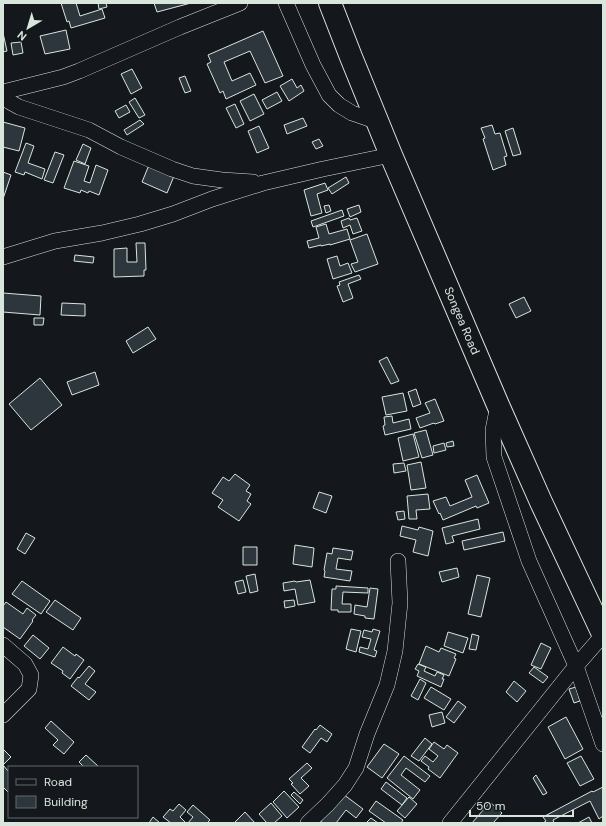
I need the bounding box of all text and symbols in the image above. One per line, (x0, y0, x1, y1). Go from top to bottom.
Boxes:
north arrow (8, 8, 48, 48)
text: N (14, 28, 29, 44)
street label: Songea Road (440, 284, 483, 357)
legend (8, 766, 138, 818)
text: Road (44, 774, 72, 790)
scale bar (470, 792, 573, 818)
text: Building (44, 794, 88, 810)
text: 50 m (476, 798, 505, 814)

